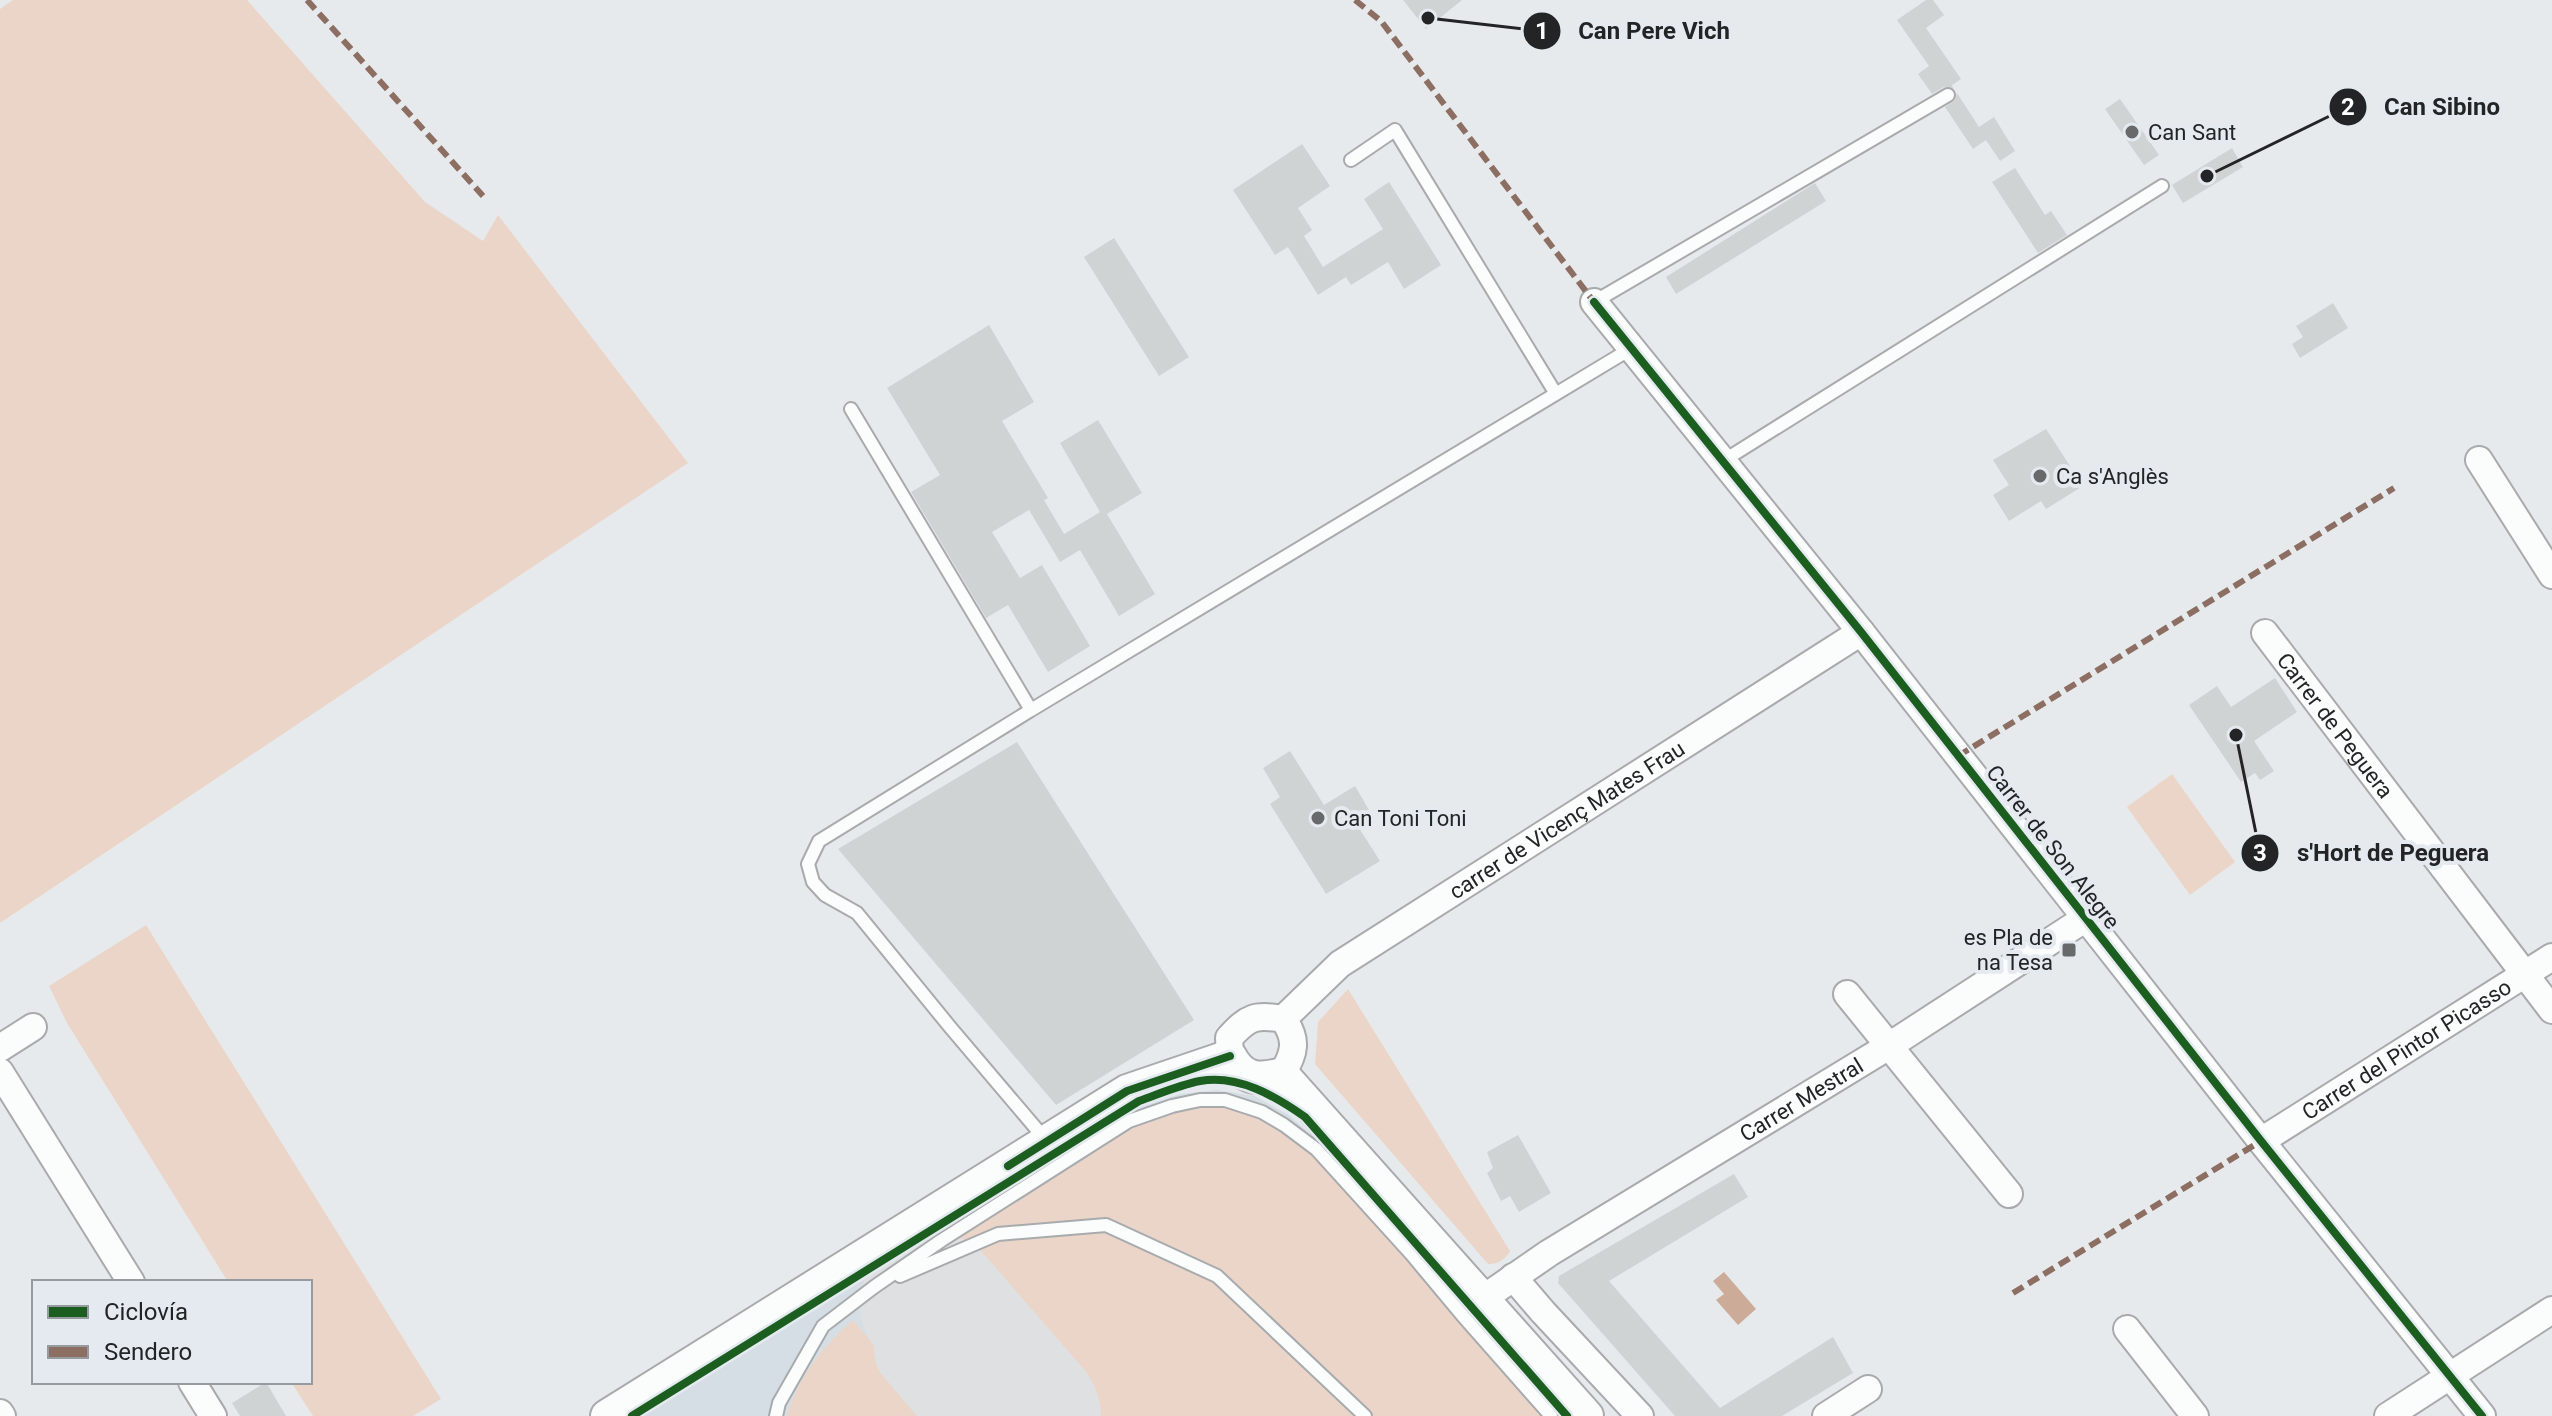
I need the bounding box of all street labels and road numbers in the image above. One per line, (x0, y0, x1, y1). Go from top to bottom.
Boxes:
street label: Carrer de Peguera (2272, 648, 2398, 803)
street label: carrer de Vicenç Mates Frau (1444, 735, 1689, 904)
street label: Carrer de Son Alegre (1981, 760, 2125, 934)
street label: Carrer del Pintor Picasso (2297, 974, 2516, 1124)
street label: Carrer Mestral (1735, 1052, 1867, 1146)

